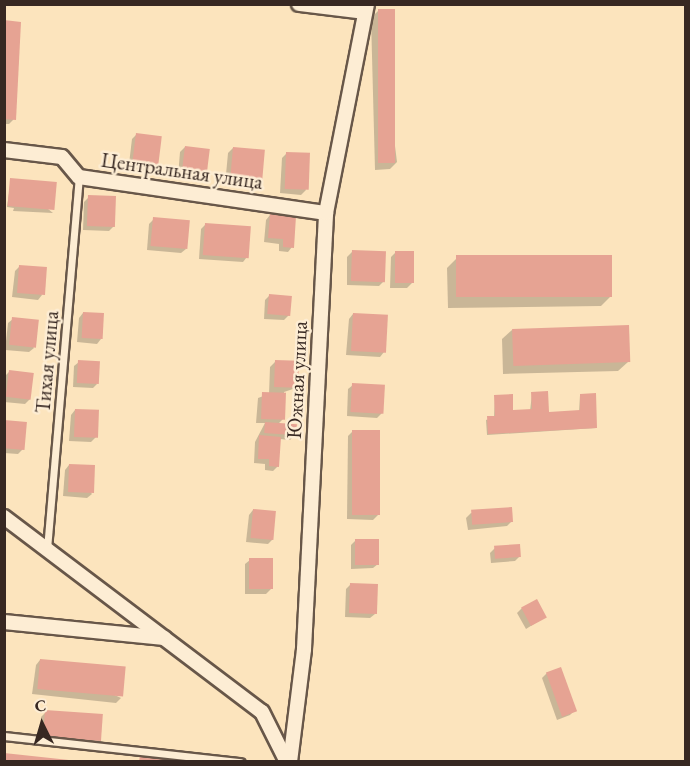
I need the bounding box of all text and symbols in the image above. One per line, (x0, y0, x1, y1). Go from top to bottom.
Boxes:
street label: Центральная улица (99, 147, 265, 195)
street label: Тихая улица (30, 310, 64, 414)
street label: Южная улица (281, 320, 313, 440)
north arrow (12, 694, 72, 754)
text: С (34, 695, 47, 717)

